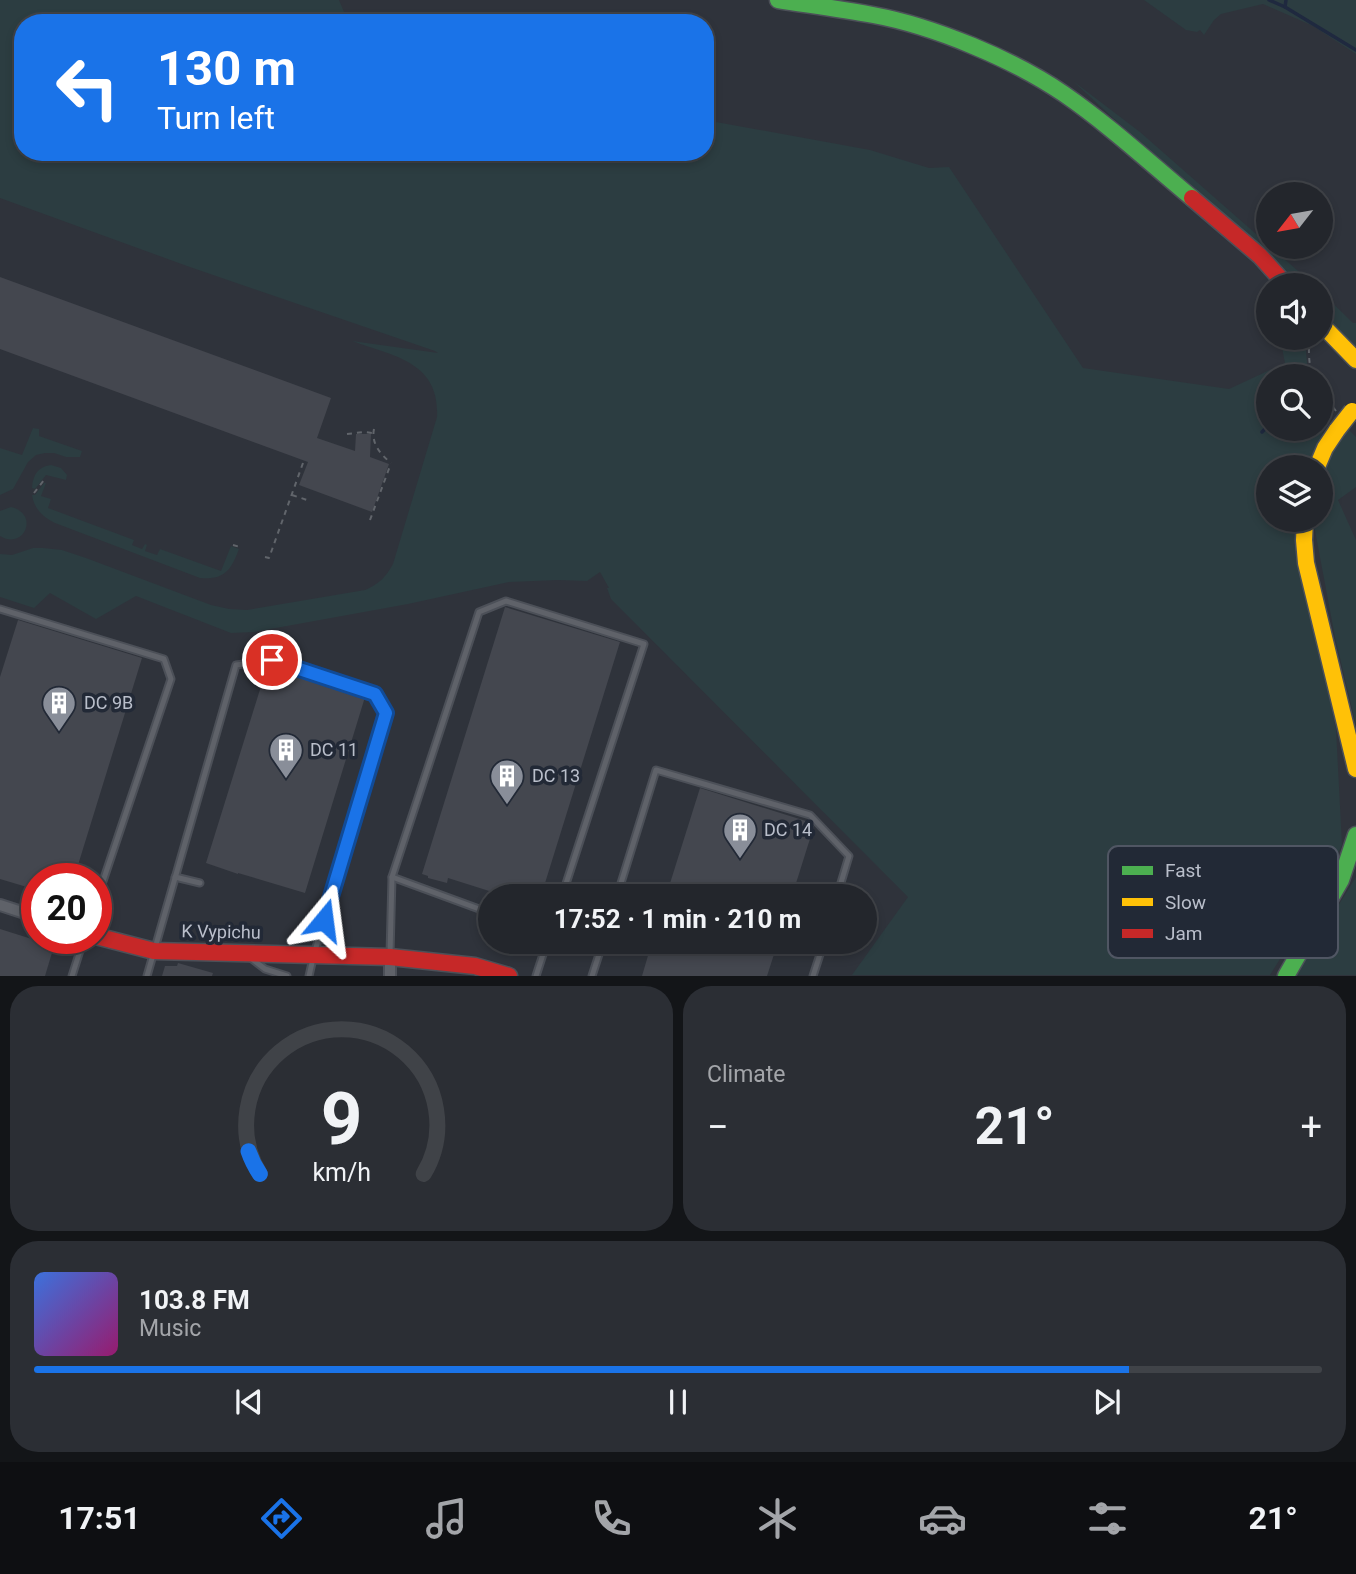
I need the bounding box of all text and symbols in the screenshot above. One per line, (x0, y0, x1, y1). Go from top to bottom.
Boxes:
text: 130 m (157, 40, 296, 97)
icon: left (42, 42, 133, 133)
text: Turn left (157, 99, 275, 137)
north arrow (1256, 182, 1334, 259)
map controls (1256, 182, 1333, 532)
button: sound (1256, 273, 1333, 350)
button: search (1256, 364, 1333, 441)
button: layers (1256, 455, 1333, 532)
pin (242, 630, 302, 690)
icon: arrive (253, 641, 291, 679)
building icon: DC 9B (40, 684, 78, 733)
place label: DC 9B (84, 692, 133, 713)
building icon: DC 11 (267, 731, 305, 780)
place label: DC 11 (310, 739, 358, 760)
building icon: DC 13 (488, 757, 526, 806)
place label: DC 13 (532, 765, 580, 786)
building icon: DC 14 (721, 811, 759, 860)
place label: DC 14 (764, 819, 812, 840)
legend (1108, 846, 1338, 958)
text: Fast (1165, 859, 1202, 882)
speed limit sign: 20 (21, 863, 112, 954)
position arrow (287, 883, 361, 957)
text: Slow (1165, 891, 1206, 914)
text: 17:52 · 1 min · 210 m (554, 904, 801, 934)
street label: K Vypichu (181, 920, 261, 943)
text: Jam (1165, 922, 1202, 945)
text: Climate (707, 1061, 786, 1088)
text: 9 (321, 1077, 362, 1163)
text: 21° (975, 1096, 1055, 1157)
text: − (707, 1105, 729, 1149)
text: + (1300, 1105, 1322, 1149)
text: km/h (312, 1158, 371, 1187)
text: 103.8 FM (139, 1285, 250, 1315)
text: Music (139, 1315, 201, 1342)
icon: previous (230, 1383, 268, 1421)
icon: pause (659, 1383, 697, 1421)
icon: next (1088, 1383, 1126, 1421)
icon: directions (257, 1494, 306, 1543)
icon: music (422, 1494, 471, 1543)
icon: phone (587, 1494, 636, 1543)
icon: climate (753, 1494, 802, 1543)
icon: car (918, 1494, 967, 1543)
icon: filters (1083, 1494, 1132, 1543)
text: 17:51 (58, 1499, 141, 1537)
text: 21° (1249, 1499, 1298, 1537)

